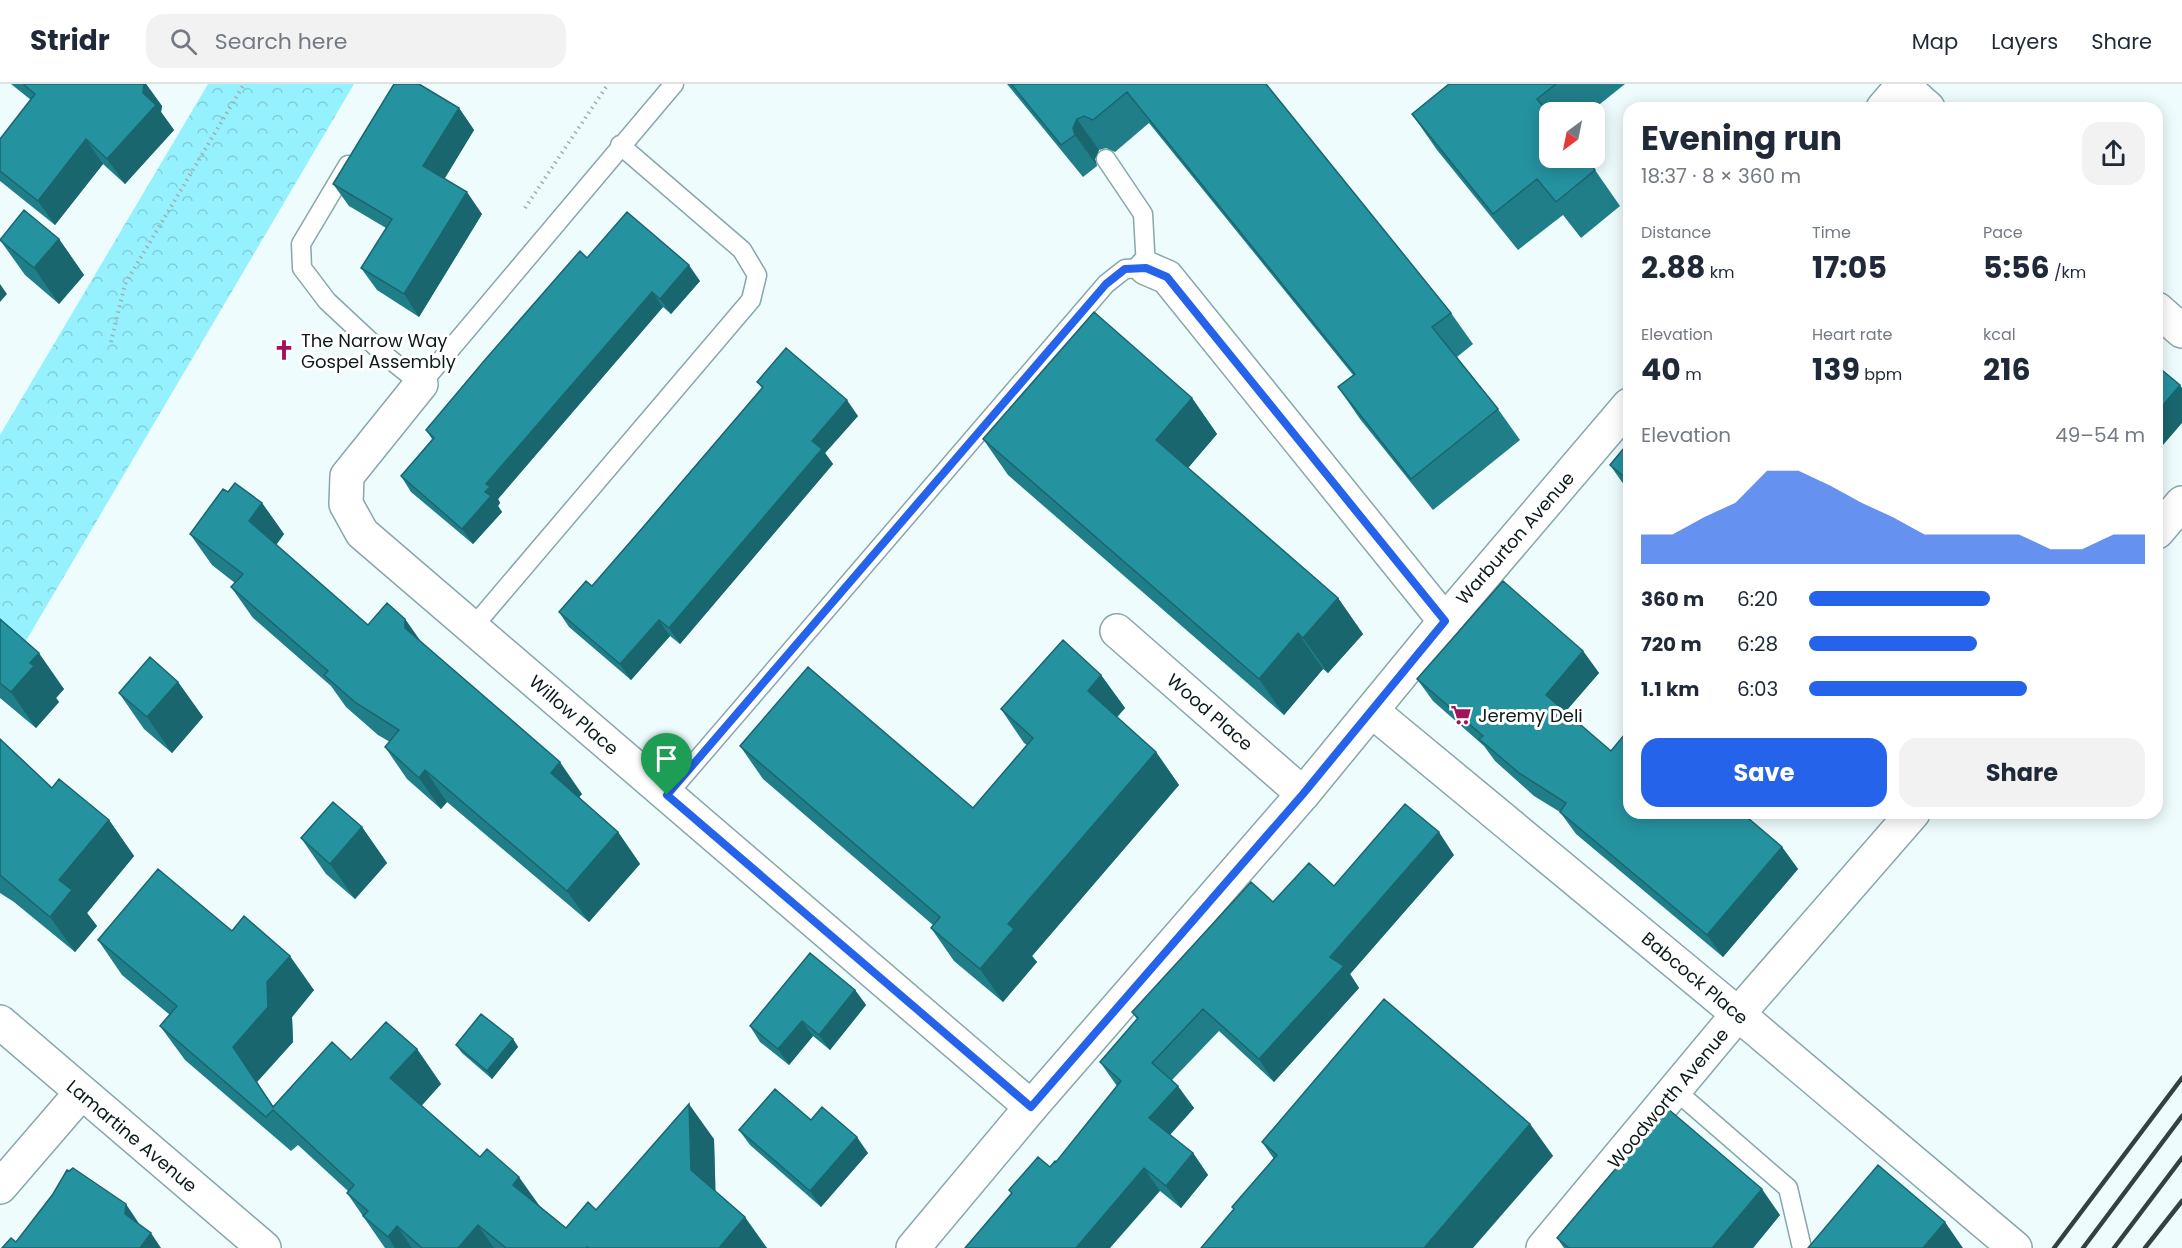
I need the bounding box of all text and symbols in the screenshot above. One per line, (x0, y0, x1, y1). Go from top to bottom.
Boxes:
search box (146, 14, 566, 68)
text: Stridr (30, 21, 110, 60)
icon: search (167, 25, 200, 58)
text: Search here (215, 26, 347, 57)
text: Map (1912, 27, 1958, 56)
text: Layers (1991, 27, 2058, 56)
text: Share (2091, 27, 2152, 56)
north arrow (1539, 102, 1605, 168)
map controls (1539, 102, 1605, 168)
text: Evening run (1641, 115, 1842, 162)
button: share (2082, 122, 2145, 185)
text: 18:37 · 8 × 360 m (1641, 162, 1801, 190)
text: Distance (1641, 221, 1711, 244)
text: Time (1812, 221, 1851, 244)
text: Pace (1983, 221, 2023, 244)
text: 2.88 (1641, 246, 1705, 289)
text: 17:05 (1812, 246, 1887, 289)
text: 5:56 (1983, 246, 2050, 289)
text: km (1705, 261, 1734, 284)
text: /km (2050, 261, 2086, 284)
text: Elevation (1641, 323, 1713, 346)
text: Heart rate (1812, 323, 1892, 346)
text: kcal (1983, 323, 2016, 346)
place label: The Narrow Way Gospel Assembly (301, 328, 456, 374)
church icon: The Narrow Way Gospel Assembly (272, 338, 296, 362)
text: 40 (1641, 348, 1681, 391)
text: 139 (1812, 348, 1860, 391)
text: 216 (1983, 348, 2031, 391)
text: m (1681, 363, 1702, 386)
text: bpm (1860, 363, 1902, 386)
text: Elevation (1641, 421, 1731, 449)
text: 49–54 m (2055, 421, 2145, 449)
street label: Warburton Avenue (1450, 466, 1580, 610)
text: 360 m (1641, 585, 1704, 613)
text: 6:20 (1737, 585, 1778, 613)
text: 720 m (1641, 630, 1702, 658)
text: 6:28 (1737, 630, 1778, 658)
street label: Wood Place (1162, 668, 1258, 756)
street label: Willow Place (524, 669, 624, 761)
text: 1.1 km (1641, 675, 1699, 703)
text: 6:03 (1737, 675, 1778, 703)
supermarket icon: Jeremy Deli (1449, 703, 1473, 727)
place label: Jeremy Deli (1478, 703, 1583, 728)
pin (641, 733, 692, 795)
button: Save (1641, 738, 1887, 807)
button: Share (1899, 738, 2145, 807)
icon: arrive (650, 742, 683, 775)
street label: Babcock Place (1636, 926, 1754, 1030)
street label: Woodworth Avenue (1602, 1022, 1734, 1174)
street label: Lamartine Avenue (61, 1074, 203, 1198)

